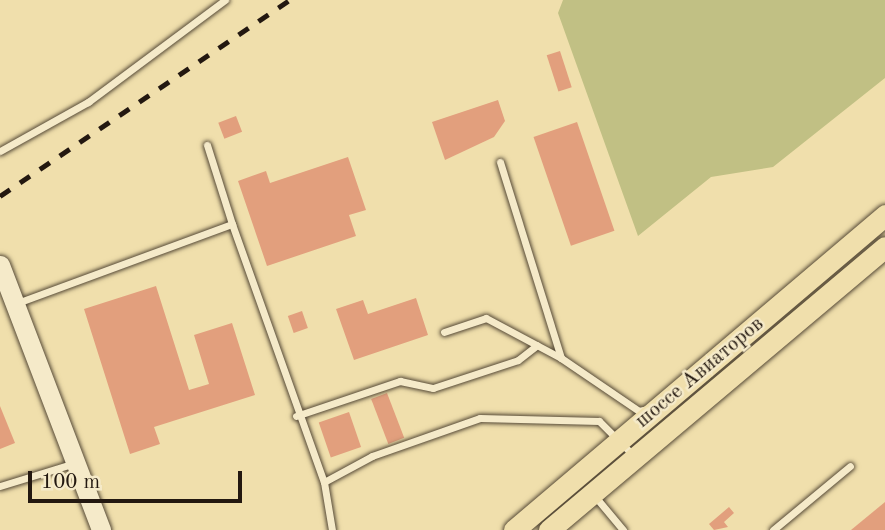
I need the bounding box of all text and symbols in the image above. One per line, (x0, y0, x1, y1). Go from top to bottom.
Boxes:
street label: шоссе Авиаторов (631, 312, 769, 434)
scale bar (32, 456, 245, 500)
text: 100 m (41, 472, 100, 493)

